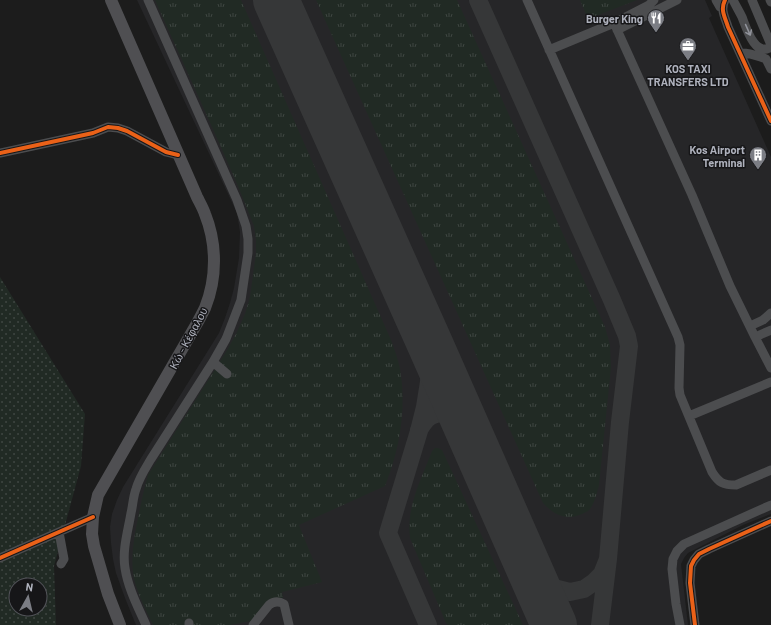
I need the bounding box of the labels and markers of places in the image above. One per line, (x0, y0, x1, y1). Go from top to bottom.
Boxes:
restaurant icon: Burger King (646, 8, 666, 33)
place label: Burger King (586, 12, 643, 25)
office icon: KOS TAXI TRANSFERS LTD (678, 36, 698, 61)
place label: KOS TAXI TRANSFERS LTD (647, 62, 729, 88)
place label: Kos Airport Terminal (689, 143, 745, 169)
building icon: Kos Airport Terminal (748, 145, 768, 170)

